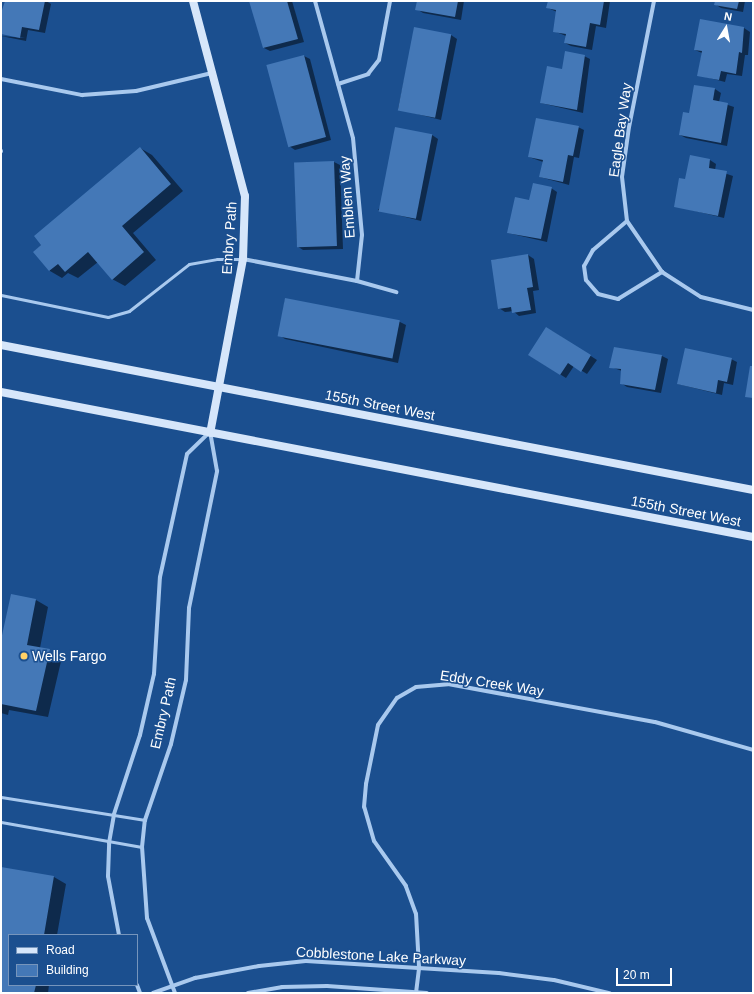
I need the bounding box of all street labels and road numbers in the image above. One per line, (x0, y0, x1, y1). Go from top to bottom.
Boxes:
street label: Eagle Bay Way (605, 82, 635, 178)
street label: Emblem Way (336, 155, 358, 239)
street label: Embry Path (218, 201, 240, 275)
street label: 155th Street West (324, 386, 436, 424)
street label: 155th Street West (630, 492, 742, 530)
street label: Eddy Creek Way (439, 667, 545, 699)
street label: Embry Path (147, 675, 179, 751)
street label: Cobblestone Lake Parkway (295, 943, 467, 969)

